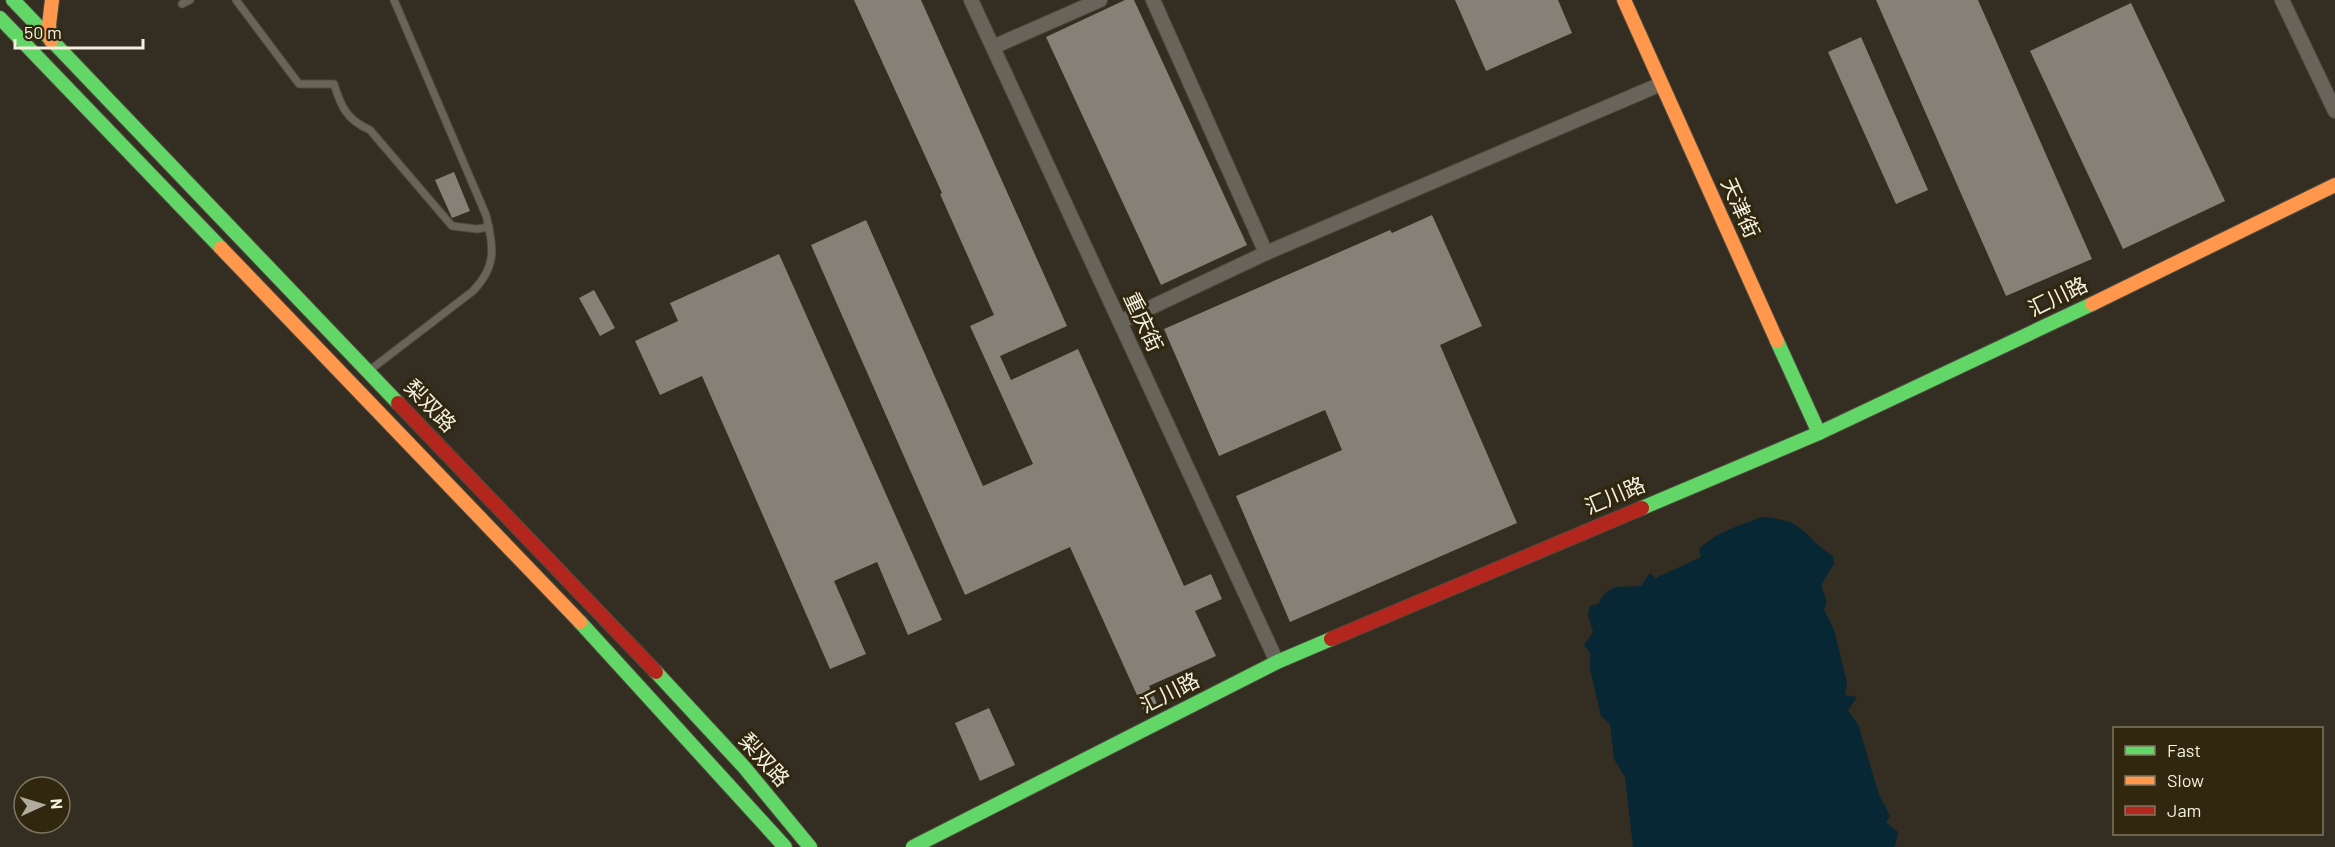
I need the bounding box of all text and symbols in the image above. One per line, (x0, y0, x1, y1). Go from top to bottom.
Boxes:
scale bar (15, 12, 142, 50)
text: 50 m (24, 21, 62, 43)
street label: 天津街 (1717, 174, 1766, 241)
street label: 汇川路 (2024, 271, 2091, 321)
street label: 重庆街 (1120, 288, 1169, 355)
street label: 梨双路 (400, 374, 462, 436)
street label: 汇川路 (1581, 471, 1648, 518)
street label: 汇川路 (1136, 666, 1203, 717)
street label: 梨双路 (735, 727, 795, 791)
legend (2113, 727, 2323, 835)
text: Fast (2167, 739, 2201, 761)
text: Slow (2167, 769, 2204, 791)
north arrow (12, 775, 72, 835)
text: N (48, 798, 67, 810)
text: Jam (2167, 799, 2201, 821)

